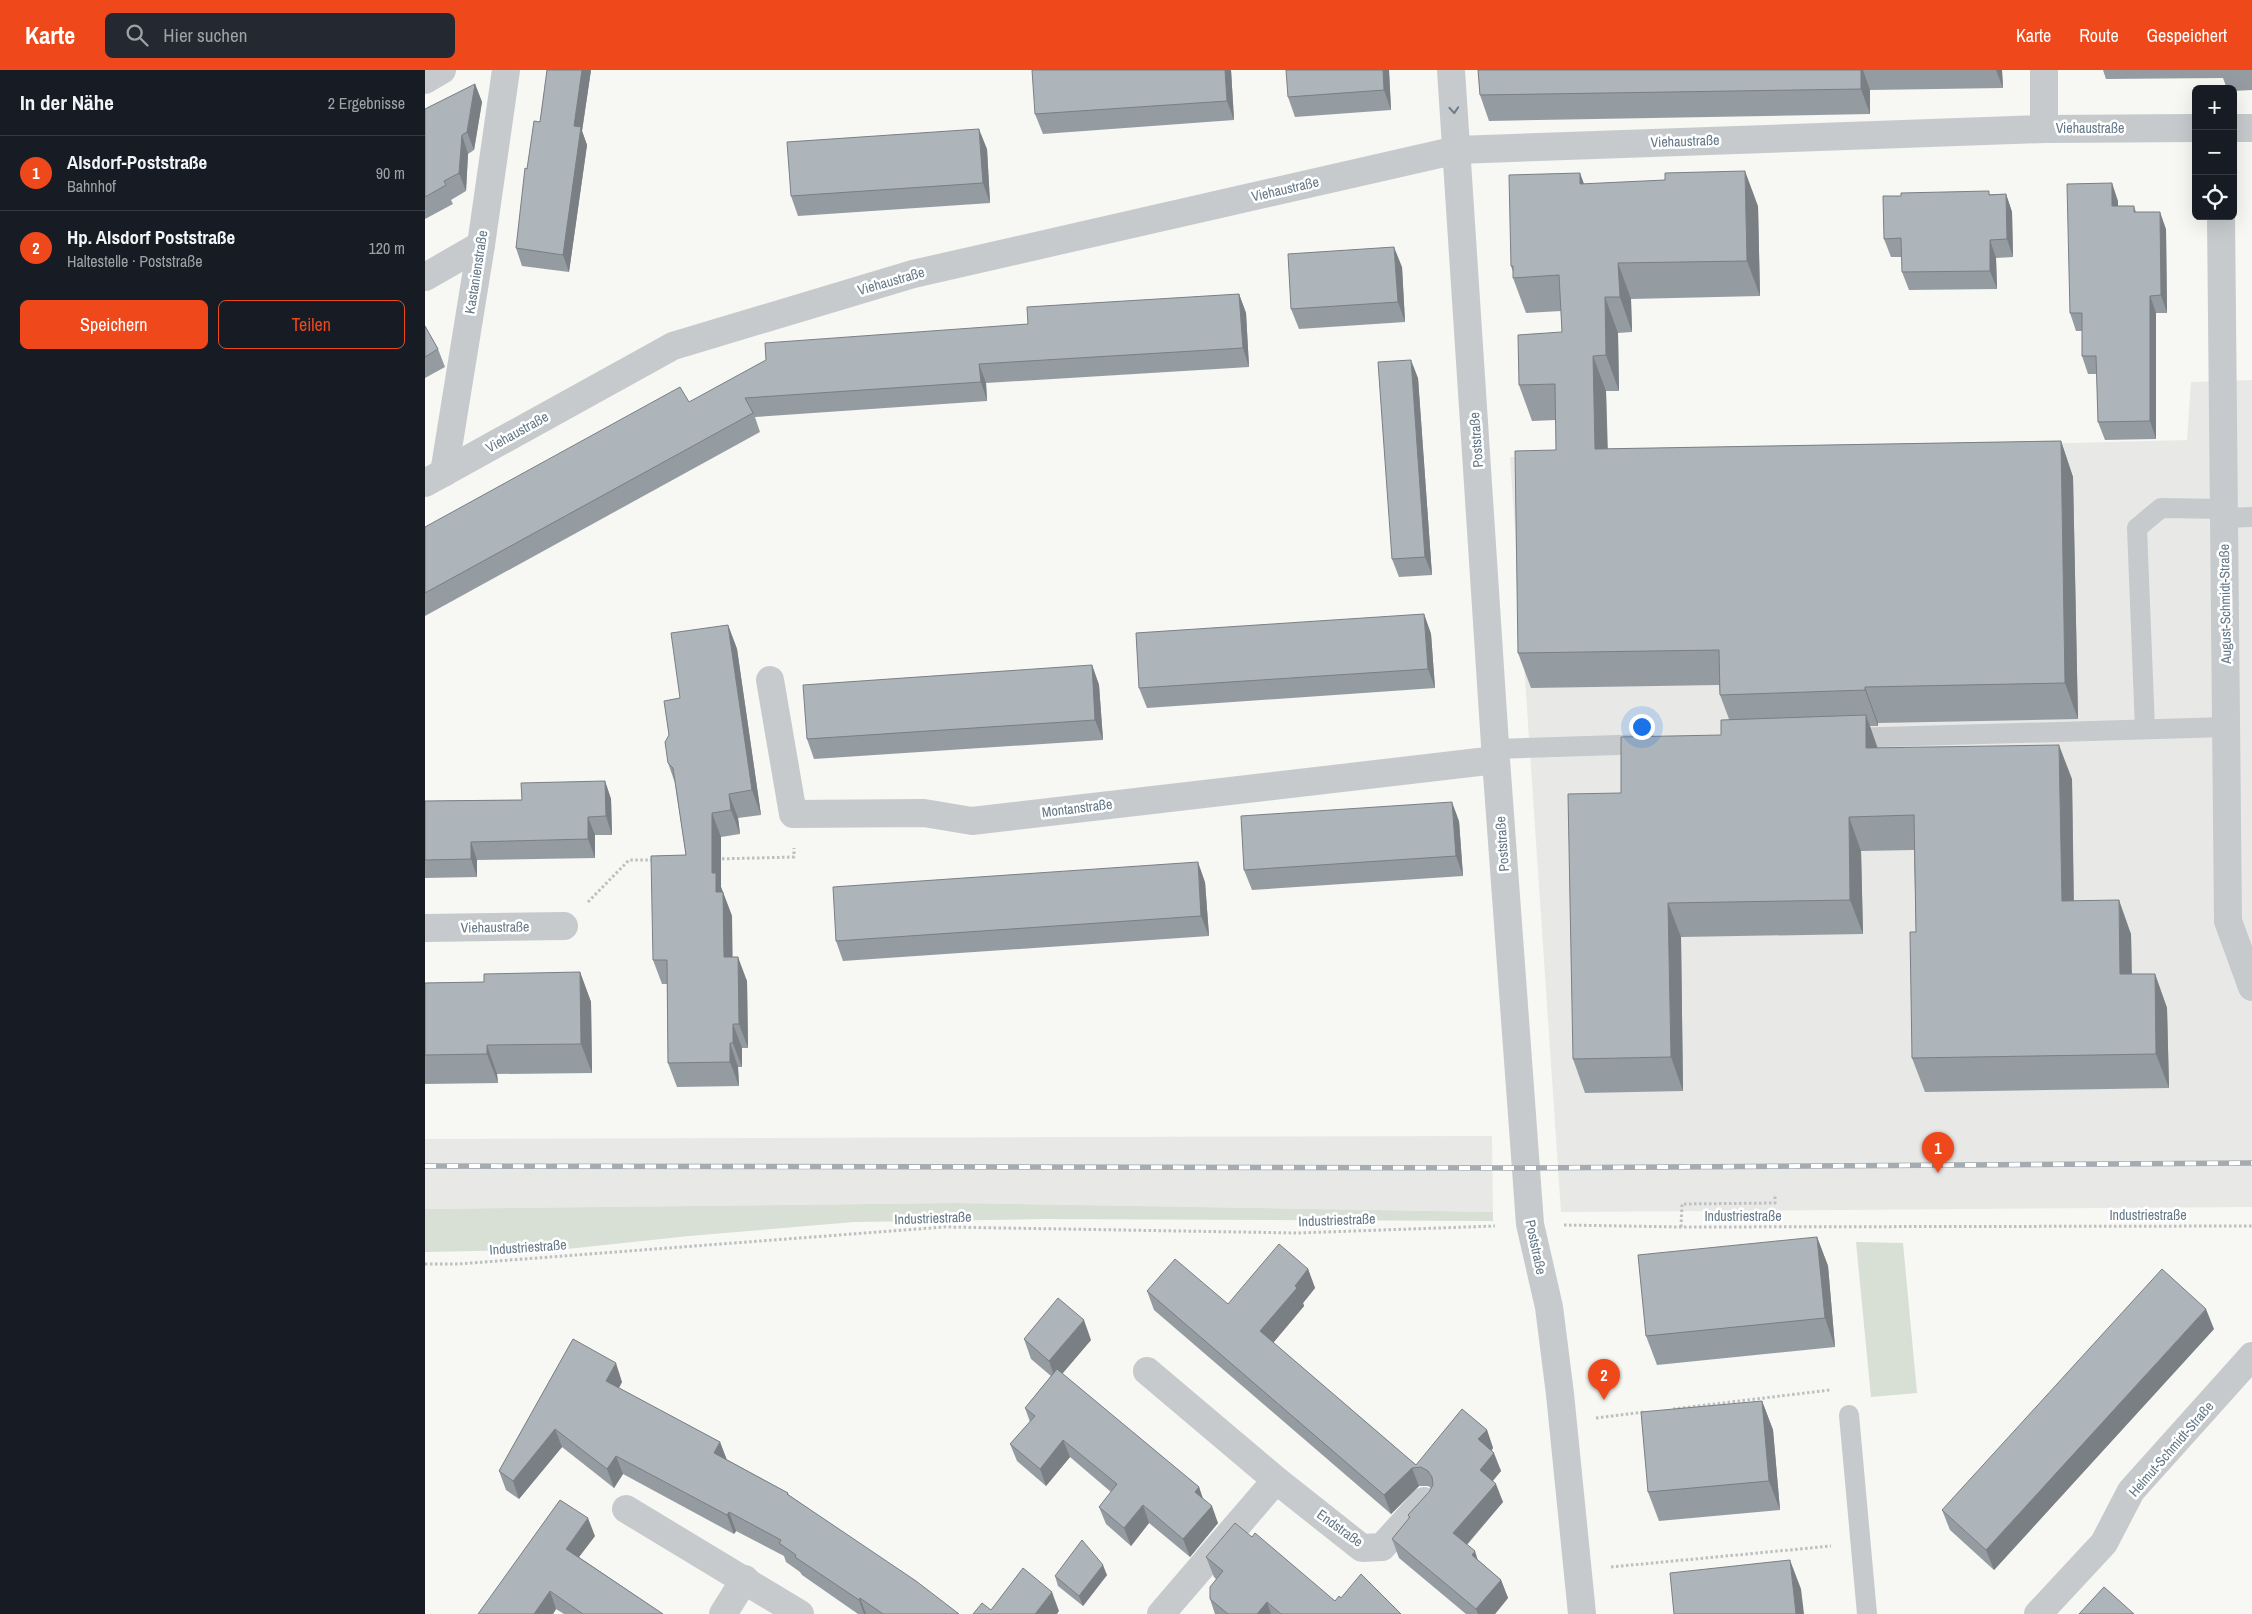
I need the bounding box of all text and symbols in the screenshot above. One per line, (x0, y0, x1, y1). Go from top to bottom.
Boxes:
search box (105, 13, 455, 58)
text: Karte (25, 19, 75, 51)
icon: search (123, 21, 151, 49)
text: Hier suchen (163, 22, 247, 48)
text: Karte (2016, 23, 2051, 48)
text: Route (2079, 23, 2119, 48)
text: Gespeichert (2147, 23, 2227, 48)
map controls (2192, 85, 2237, 220)
button: + (2192, 85, 2237, 130)
text: In der Nähe (20, 88, 114, 117)
text: 2 Ergebnisse (328, 92, 405, 114)
one-way arrow (1449, 106, 1460, 114)
street label: Viehaustraße (2056, 119, 2124, 137)
button: − (2192, 130, 2237, 175)
street label: Viehaustraße (1650, 131, 1720, 151)
text: Alsdorf-Poststraße (67, 149, 207, 175)
text: 1 (32, 162, 40, 184)
text: 90 m (376, 162, 405, 184)
street label: Viehaustraße (1249, 172, 1321, 206)
text: Bahnhof (67, 175, 116, 197)
button: locate (2192, 175, 2237, 220)
text: Hp. Alsdorf Poststraße (67, 224, 235, 250)
street label: Kastanienstraße (461, 229, 491, 315)
text: 2 (32, 237, 40, 259)
text: 120 m (369, 237, 405, 259)
text: Haltestelle · Poststraße (67, 250, 203, 272)
street label: Viehaustraße (855, 263, 927, 299)
button: Speichern (20, 300, 208, 349)
button: Teilen (218, 300, 405, 349)
street label: Viehaustraße (483, 407, 551, 457)
street label: Poststraße (1465, 412, 1487, 468)
street label: August-Schmidt-Straße (2215, 544, 2235, 665)
your location (1629, 714, 1655, 740)
street label: Montanstraße (1041, 795, 1113, 821)
street label: Poststraße (1491, 816, 1513, 872)
street label: Viehaustraße (460, 917, 530, 937)
pin: 1 (1922, 1132, 1954, 1173)
street label: Industriestraße (2109, 1206, 2187, 1224)
street label: Industriestraße (1704, 1207, 1782, 1225)
street label: Industriestraße (894, 1208, 972, 1228)
street label: Industriestraße (1298, 1210, 1376, 1230)
street label: Poststraße (1521, 1218, 1551, 1276)
street label: Industriestraße (489, 1235, 567, 1259)
pin: 2 (1588, 1359, 1620, 1400)
street label: Helmut-Schmidt-Straße (2125, 1398, 2217, 1500)
street label: Endstraße (1313, 1505, 1367, 1551)

